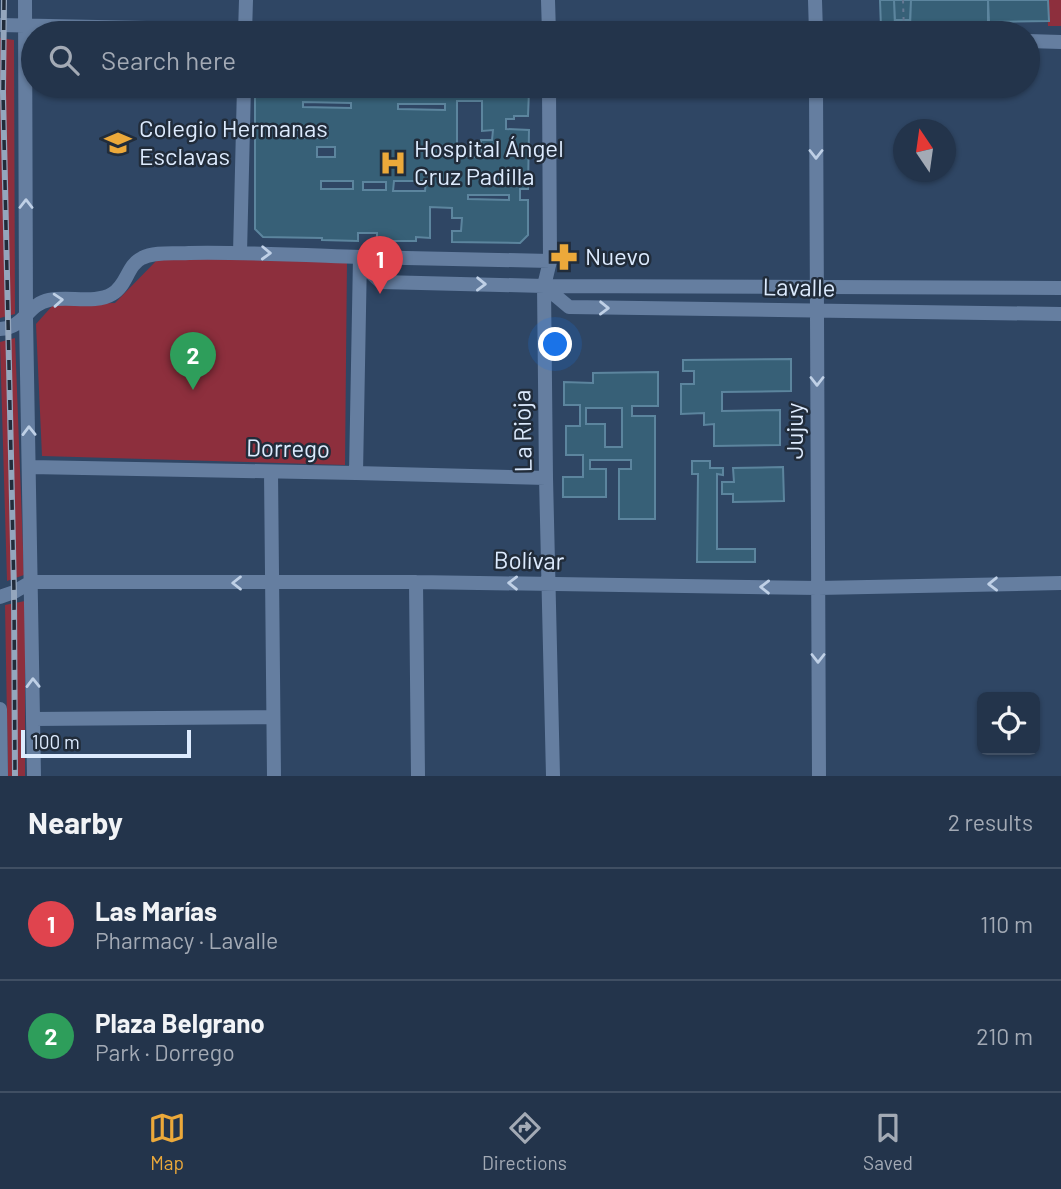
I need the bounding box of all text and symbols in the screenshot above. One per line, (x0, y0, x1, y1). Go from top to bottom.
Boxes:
search box (21, 21, 1040, 98)
icon: search (45, 41, 83, 79)
text: Search here (101, 44, 236, 75)
place label: Colegio Hermanas Esclavas (139, 113, 328, 170)
north arrow (893, 119, 956, 182)
school or university icon: Colegio Hermanas Esclavas (103, 128, 133, 158)
place label: Hospital Ángel Cruz Padilla (414, 133, 564, 190)
hospital icon: Hospital Ángel Cruz Padilla (378, 148, 408, 178)
one-way arrow (809, 149, 824, 160)
one-way arrow (18, 198, 33, 209)
pin: 1 (357, 236, 403, 294)
place label: Nuevo (585, 241, 651, 270)
pharmacy icon: Nuevo (549, 242, 579, 272)
one-way arrow (261, 246, 272, 261)
street label: Lavalle (762, 271, 836, 302)
one-way arrow (476, 276, 487, 292)
one-way arrow (53, 293, 64, 308)
one-way arrow (599, 300, 610, 316)
your location (538, 327, 572, 361)
pin: 2 (170, 332, 216, 390)
one-way arrow (809, 377, 825, 387)
street label: La Rioja (506, 389, 537, 473)
street label: Jujuy (779, 403, 808, 459)
one-way arrow (21, 426, 37, 436)
street label: Dorrego (246, 432, 330, 463)
street label: Bolívar (493, 544, 565, 575)
one-way arrow (231, 575, 242, 591)
one-way arrow (508, 576, 519, 591)
one-way arrow (987, 577, 998, 592)
one-way arrow (760, 579, 770, 595)
one-way arrow (810, 653, 826, 664)
one-way arrow (25, 678, 40, 689)
map controls (977, 692, 1040, 755)
button: locate (977, 692, 1040, 755)
scale bar (21, 727, 191, 759)
text: 100 m (32, 730, 80, 753)
text: Nearby (28, 804, 123, 840)
text: 2 results (948, 808, 1033, 836)
text: Las Marías (95, 895, 217, 926)
text: 1 (47, 910, 55, 938)
text: 110 m (980, 910, 1033, 938)
text: Pharmacy · Lavalle (95, 926, 278, 954)
text: Plaza Belgrano (95, 1007, 265, 1038)
text: 2 (45, 1022, 57, 1050)
text: 210 m (976, 1022, 1033, 1050)
text: Park · Dorrego (95, 1038, 235, 1066)
tab: Map (148, 1109, 186, 1174)
tab: Directions (482, 1109, 567, 1174)
tab: Saved (863, 1109, 913, 1174)

